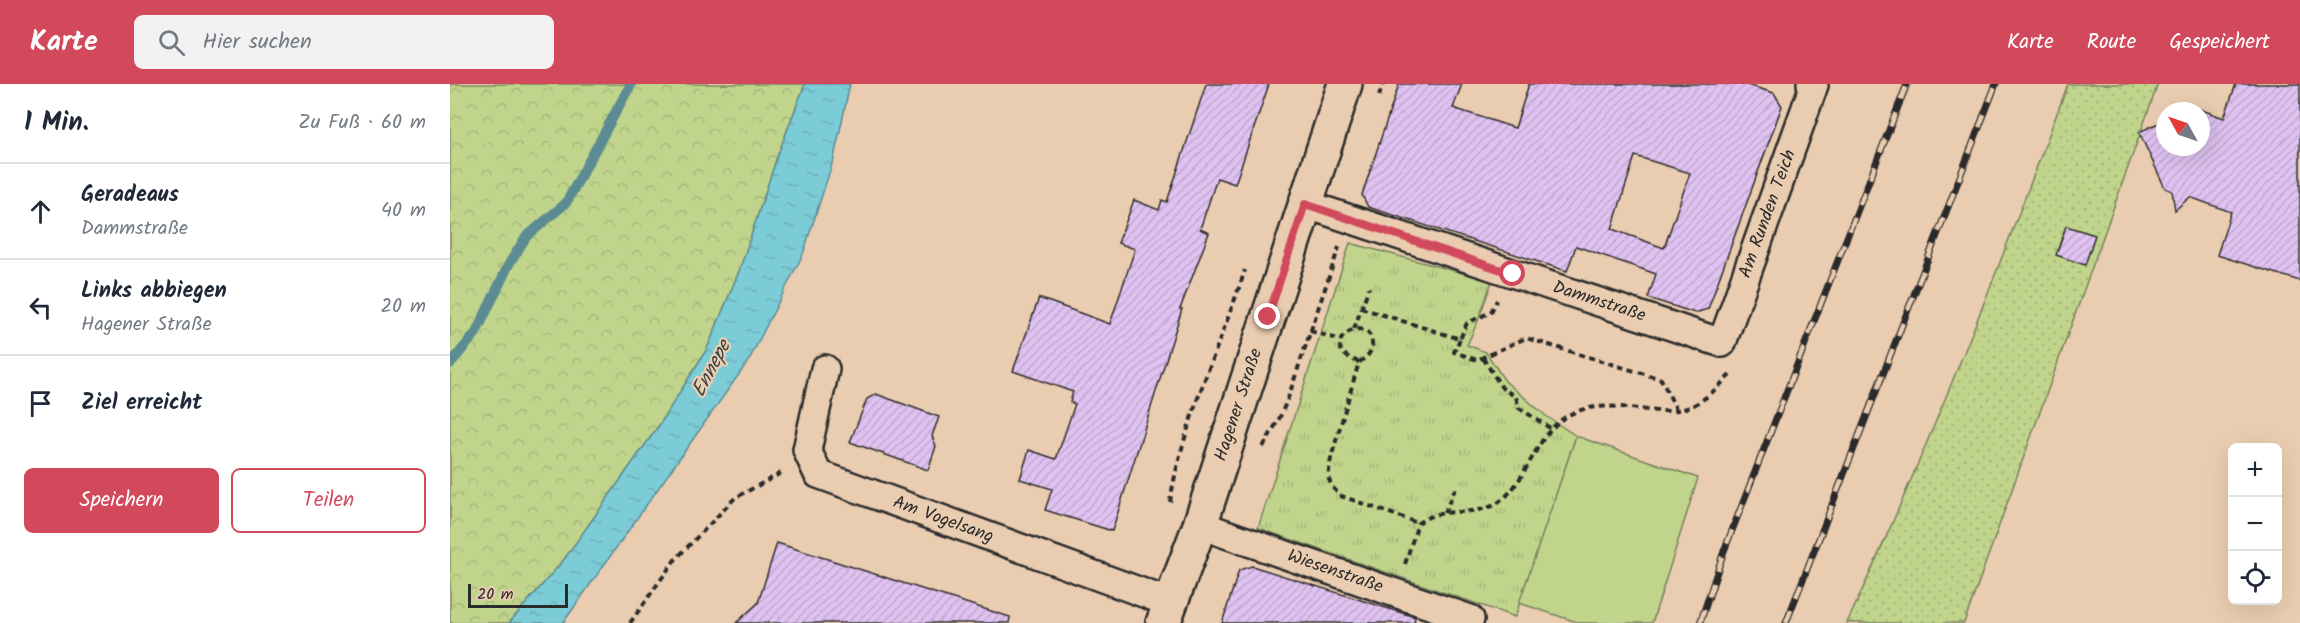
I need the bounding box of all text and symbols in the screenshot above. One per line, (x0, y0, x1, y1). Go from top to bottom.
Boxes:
search box (134, 15, 554, 69)
text: Karte (30, 20, 98, 65)
text: Hier suchen (203, 25, 312, 60)
icon: search (155, 26, 188, 59)
text: Karte (2007, 26, 2054, 59)
text: Route (2087, 26, 2136, 59)
text: Gespeichert (2169, 26, 2270, 59)
text: 1 Min. (24, 102, 89, 144)
north arrow (2156, 102, 2210, 156)
text: Zu Fuß · 60 m (298, 107, 426, 139)
street label: Am Runden Teich (1731, 146, 1805, 282)
text: Geradeaus (81, 178, 179, 213)
icon: ahead (24, 195, 57, 228)
text: 40 m (381, 195, 426, 227)
text: Dammstraße (81, 213, 188, 245)
route start (1499, 260, 1525, 286)
street label: Dammstraße (1549, 273, 1649, 331)
text: Links abbiegen (81, 274, 227, 309)
icon: left (24, 291, 57, 324)
text: 20 m (380, 291, 426, 323)
route end (1254, 303, 1280, 329)
text: Hagener Straße (81, 309, 212, 341)
water label: Ennepe (684, 333, 741, 403)
street label: Hagener Straße (1207, 345, 1271, 465)
text: Ziel erreicht (81, 386, 202, 421)
icon: arrive (24, 387, 57, 420)
map controls (2228, 443, 2282, 605)
button: + (2228, 443, 2282, 497)
button: Speichern (24, 468, 219, 533)
button: Teilen (231, 468, 426, 533)
street label: Am Vogelsang (888, 488, 998, 552)
button: − (2228, 497, 2282, 551)
street label: Wiesenstraße (1283, 542, 1387, 602)
button: locate (2228, 551, 2282, 605)
scale bar (468, 581, 568, 608)
text: 20 m (477, 582, 513, 607)

